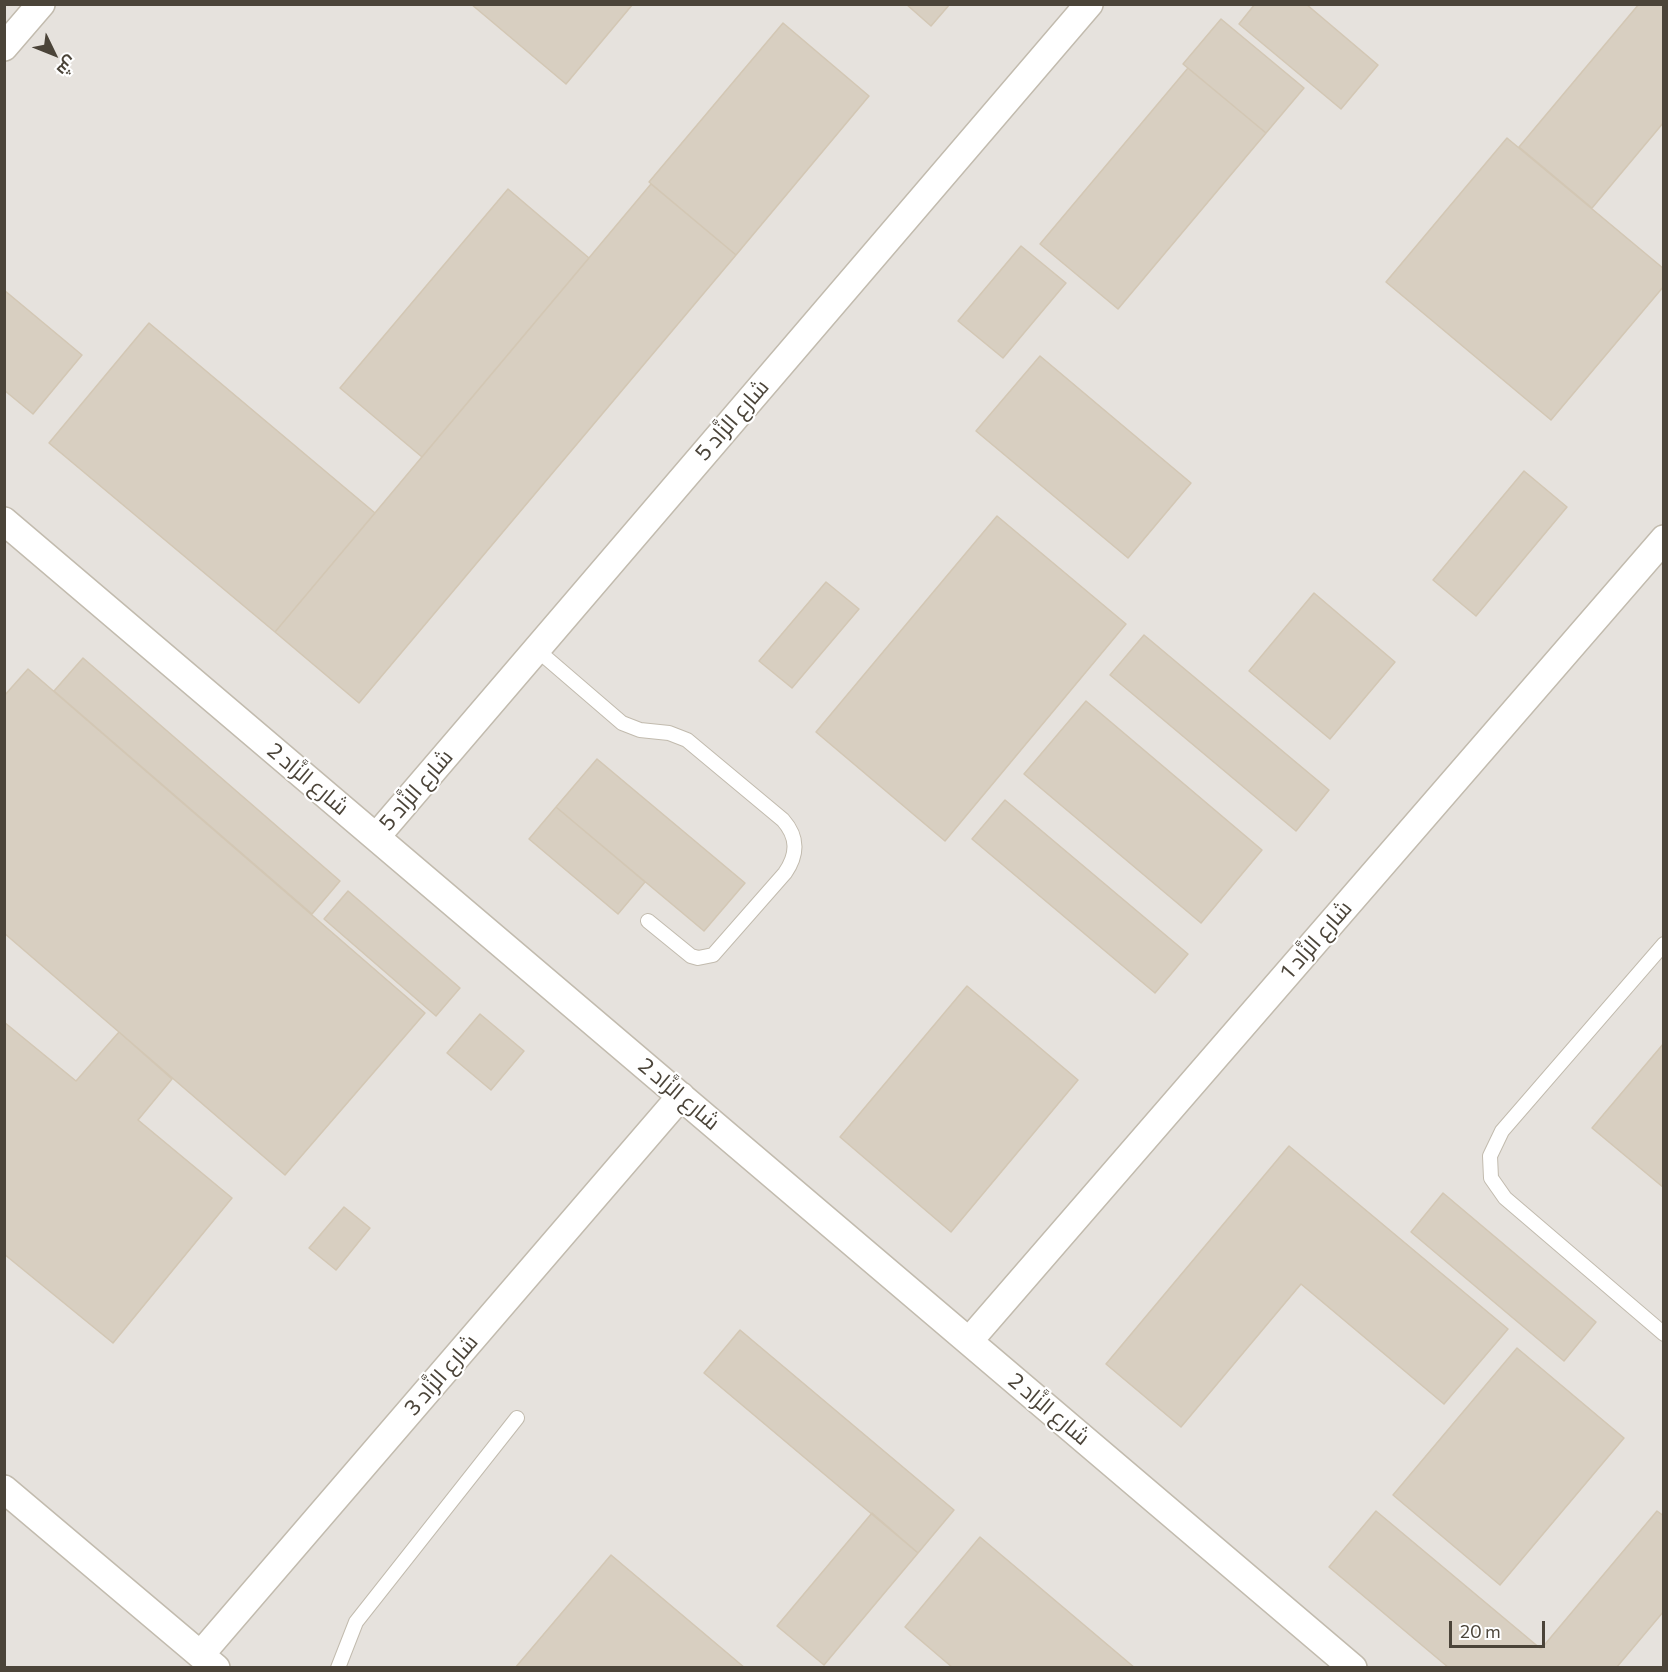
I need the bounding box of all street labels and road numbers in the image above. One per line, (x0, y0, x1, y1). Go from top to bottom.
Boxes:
street label: شارع الزَّاد 5 (690, 374, 774, 466)
street label: شارع الزَّاد 2 (262, 737, 354, 821)
street label: شارع الزَّاد 5 (374, 744, 458, 836)
street label: شارع الزَّاد 1 (1275, 895, 1357, 985)
street label: شارع الزَّاد 2 (633, 1052, 725, 1136)
street label: شارع الزَّاد 3 (399, 1329, 483, 1421)
street label: شارع الزَّاد 2 (1003, 1367, 1095, 1451)

